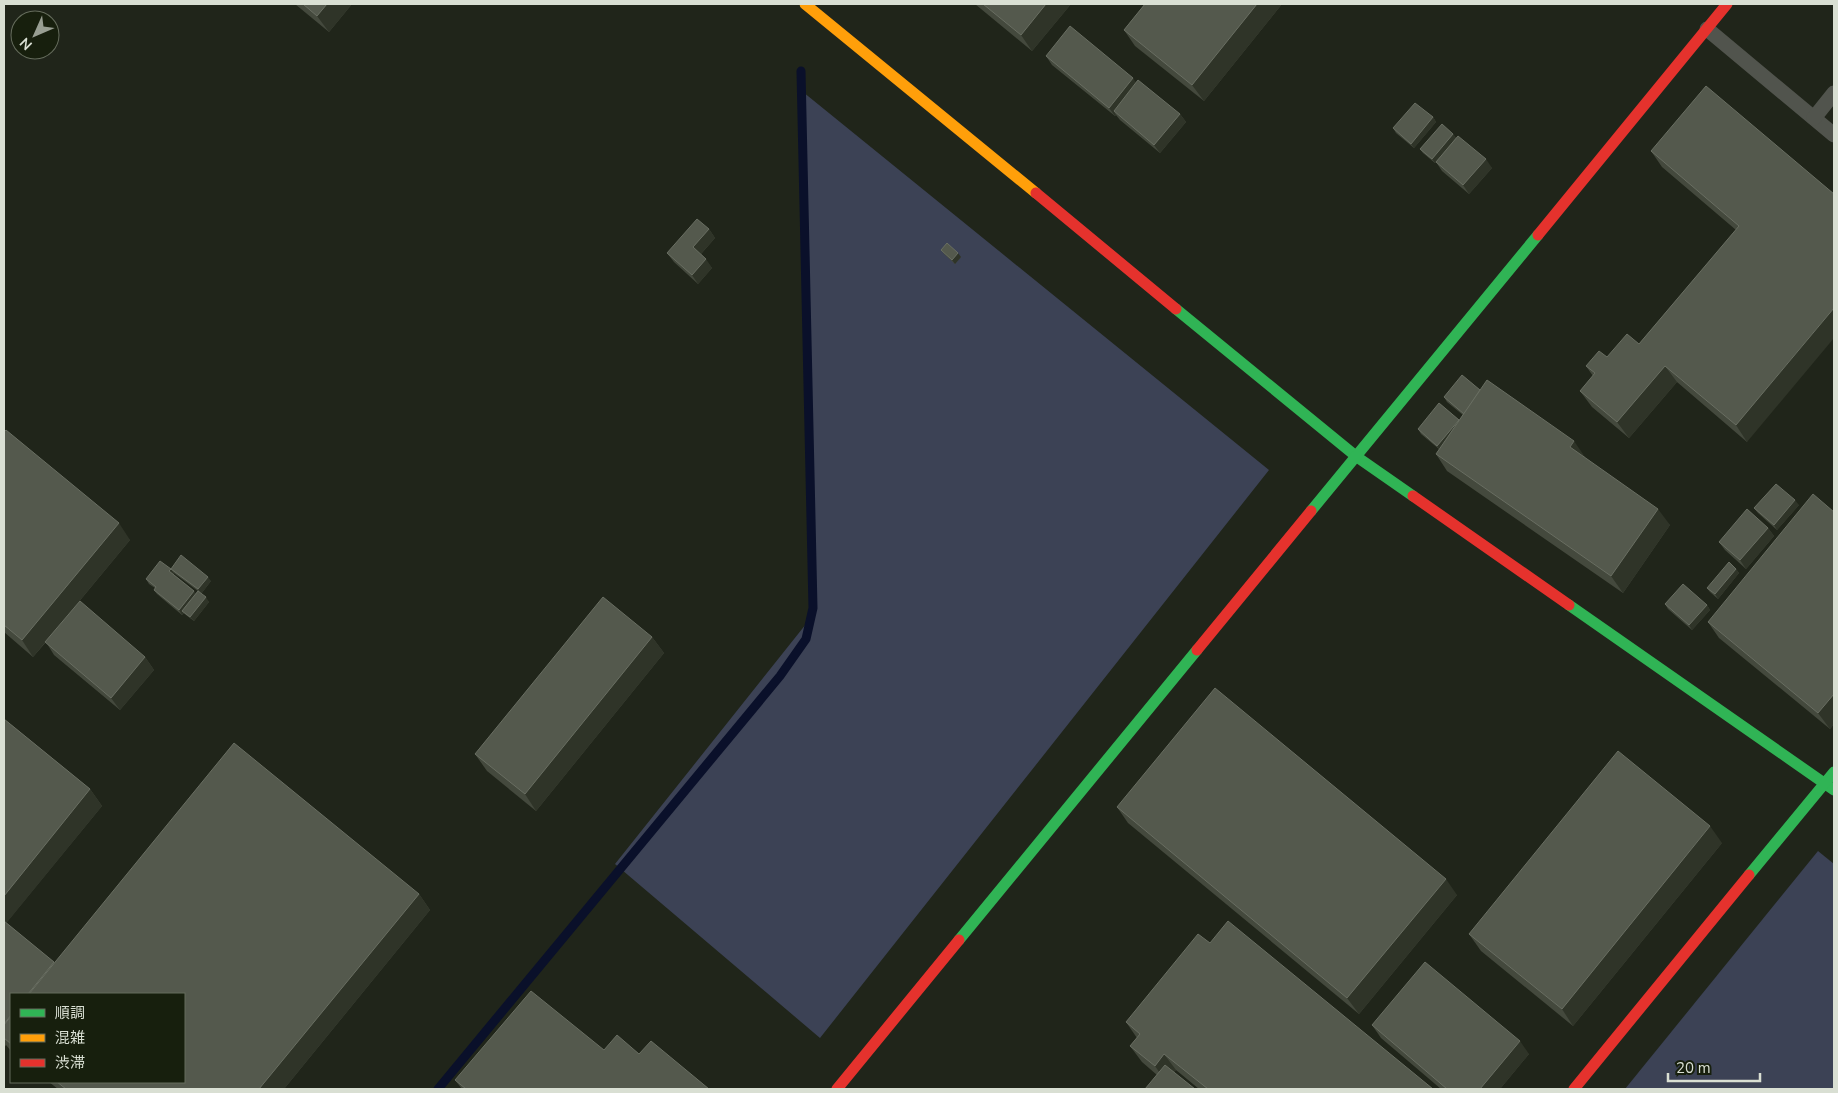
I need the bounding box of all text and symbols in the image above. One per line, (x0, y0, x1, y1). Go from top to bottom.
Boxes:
north arrow (10, 10, 60, 60)
text: N (16, 33, 37, 54)
legend (10, 993, 185, 1083)
text: 順調 (55, 1003, 85, 1023)
text: 混雑 (55, 1028, 85, 1048)
scale bar (1668, 1050, 1760, 1082)
text: 渋滞 (55, 1053, 85, 1073)
text: 20 m (1676, 1058, 1711, 1078)

